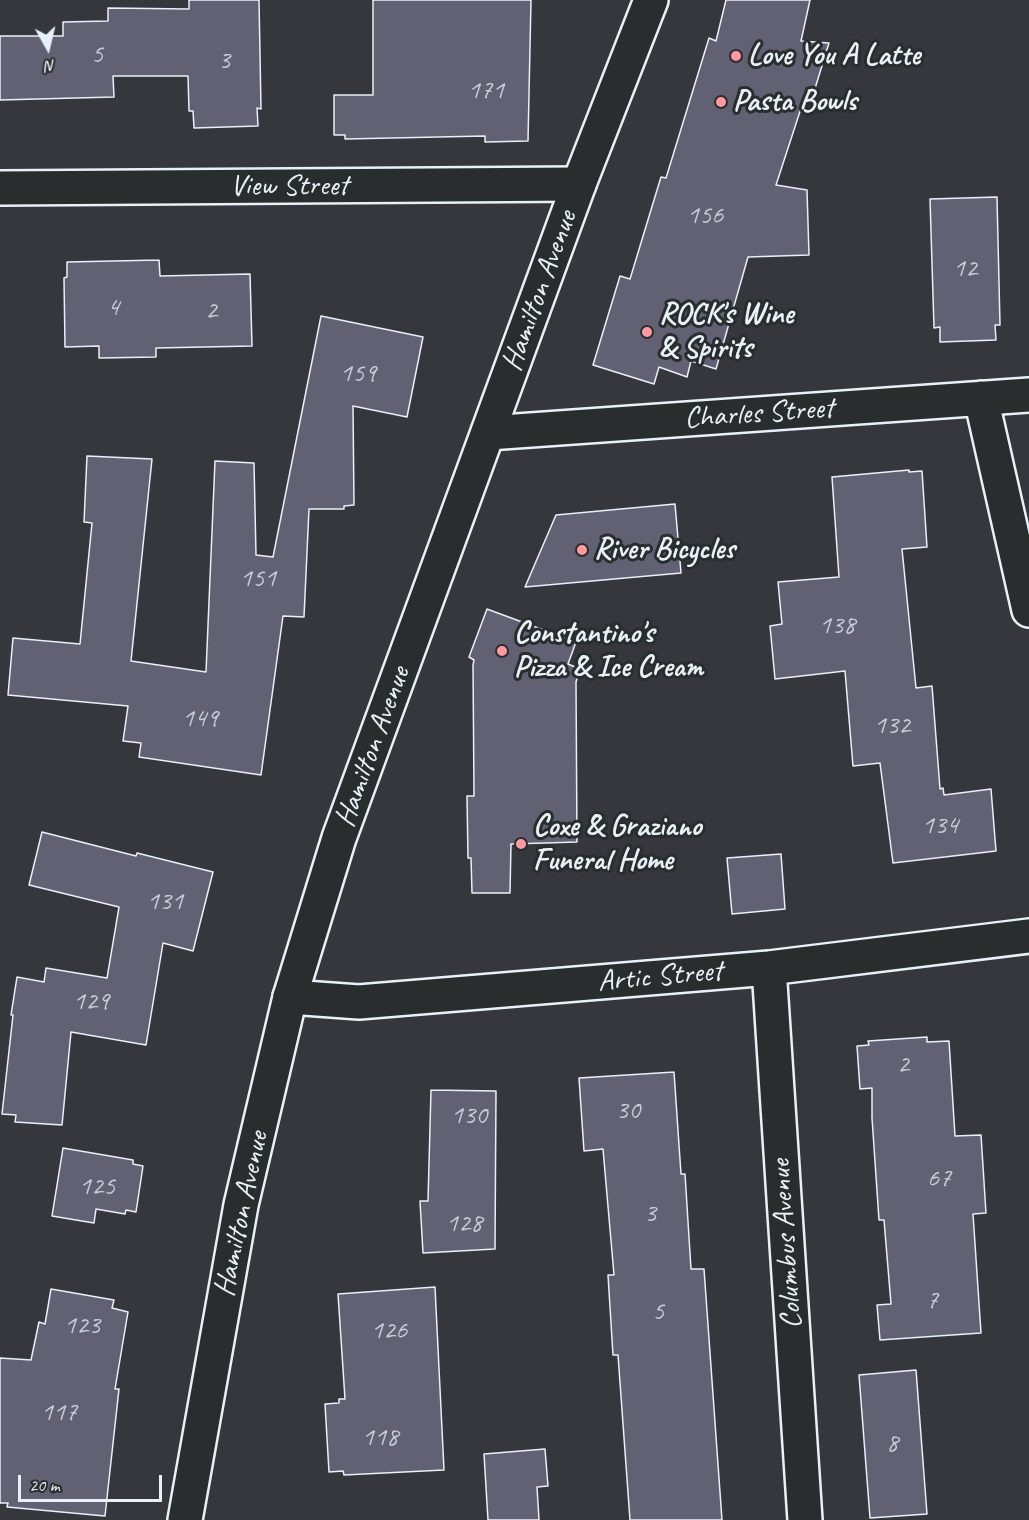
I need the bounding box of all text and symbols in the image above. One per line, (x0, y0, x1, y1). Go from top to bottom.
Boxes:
north arrow (18, 18, 78, 78)
place label: Love You A Latte (748, 38, 920, 74)
house number: 5 (91, 39, 103, 71)
house number: 3 (218, 45, 230, 77)
marker: Love You A Latte (729, 49, 743, 63)
text: N (44, 55, 57, 76)
house number: 171 (468, 75, 504, 107)
place label: Pasta Bowls (733, 84, 857, 120)
marker: Pasta Bowls (714, 95, 728, 109)
street label: View Street (230, 168, 348, 204)
house number: 156 (687, 200, 723, 232)
street label: Hamilton Avenue (494, 206, 586, 376)
house number: 12 (953, 253, 977, 285)
house number: 4 (107, 292, 119, 324)
house number: 2 (205, 295, 217, 327)
place label: ROCK's Wine & Spirits (659, 297, 793, 368)
marker: ROCK's Wine & Spirits (640, 325, 654, 339)
house number: 159 (340, 358, 376, 390)
street label: Charles Street (683, 391, 835, 437)
place label: River Bicycles (594, 532, 735, 568)
marker: River Bicycles (575, 543, 589, 557)
house number: 151 (240, 563, 276, 595)
house number: 138 (819, 610, 855, 642)
place label: Constantino's Pizza & Ice Cream (514, 616, 703, 686)
marker: Constantino's Pizza & Ice Cream (495, 644, 509, 658)
street label: Hamilton Avenue (327, 662, 419, 832)
house number: 149 (182, 703, 218, 735)
house number: 132 (874, 710, 910, 742)
place label: Coxe & Graziano Funeral Home (533, 809, 701, 880)
house number: 134 (922, 810, 958, 842)
marker: Coxe & Graziano Funeral Home (514, 837, 528, 851)
house number: 131 (147, 886, 183, 918)
street label: Artic Street (596, 954, 724, 1000)
house number: 129 (73, 986, 109, 1018)
house number: 2 (897, 1049, 909, 1081)
house number: 30 (616, 1095, 640, 1127)
house number: 130 (451, 1100, 487, 1132)
street label: Hamilton Avenue (207, 1128, 277, 1300)
street label: Columbus Avenue (763, 1158, 811, 1330)
house number: 67 (927, 1163, 951, 1195)
house number: 125 (79, 1171, 115, 1203)
house number: 3 (644, 1198, 656, 1230)
house number: 128 (446, 1208, 482, 1240)
house number: 7 (926, 1285, 938, 1317)
house number: 5 (652, 1296, 664, 1328)
house number: 123 (64, 1310, 100, 1342)
house number: 126 (371, 1315, 407, 1347)
house number: 117 (41, 1397, 77, 1429)
house number: 118 (362, 1422, 398, 1454)
house number: 8 (886, 1428, 898, 1460)
scale bar (21, 1463, 165, 1501)
text: 20 m (29, 1474, 60, 1496)

